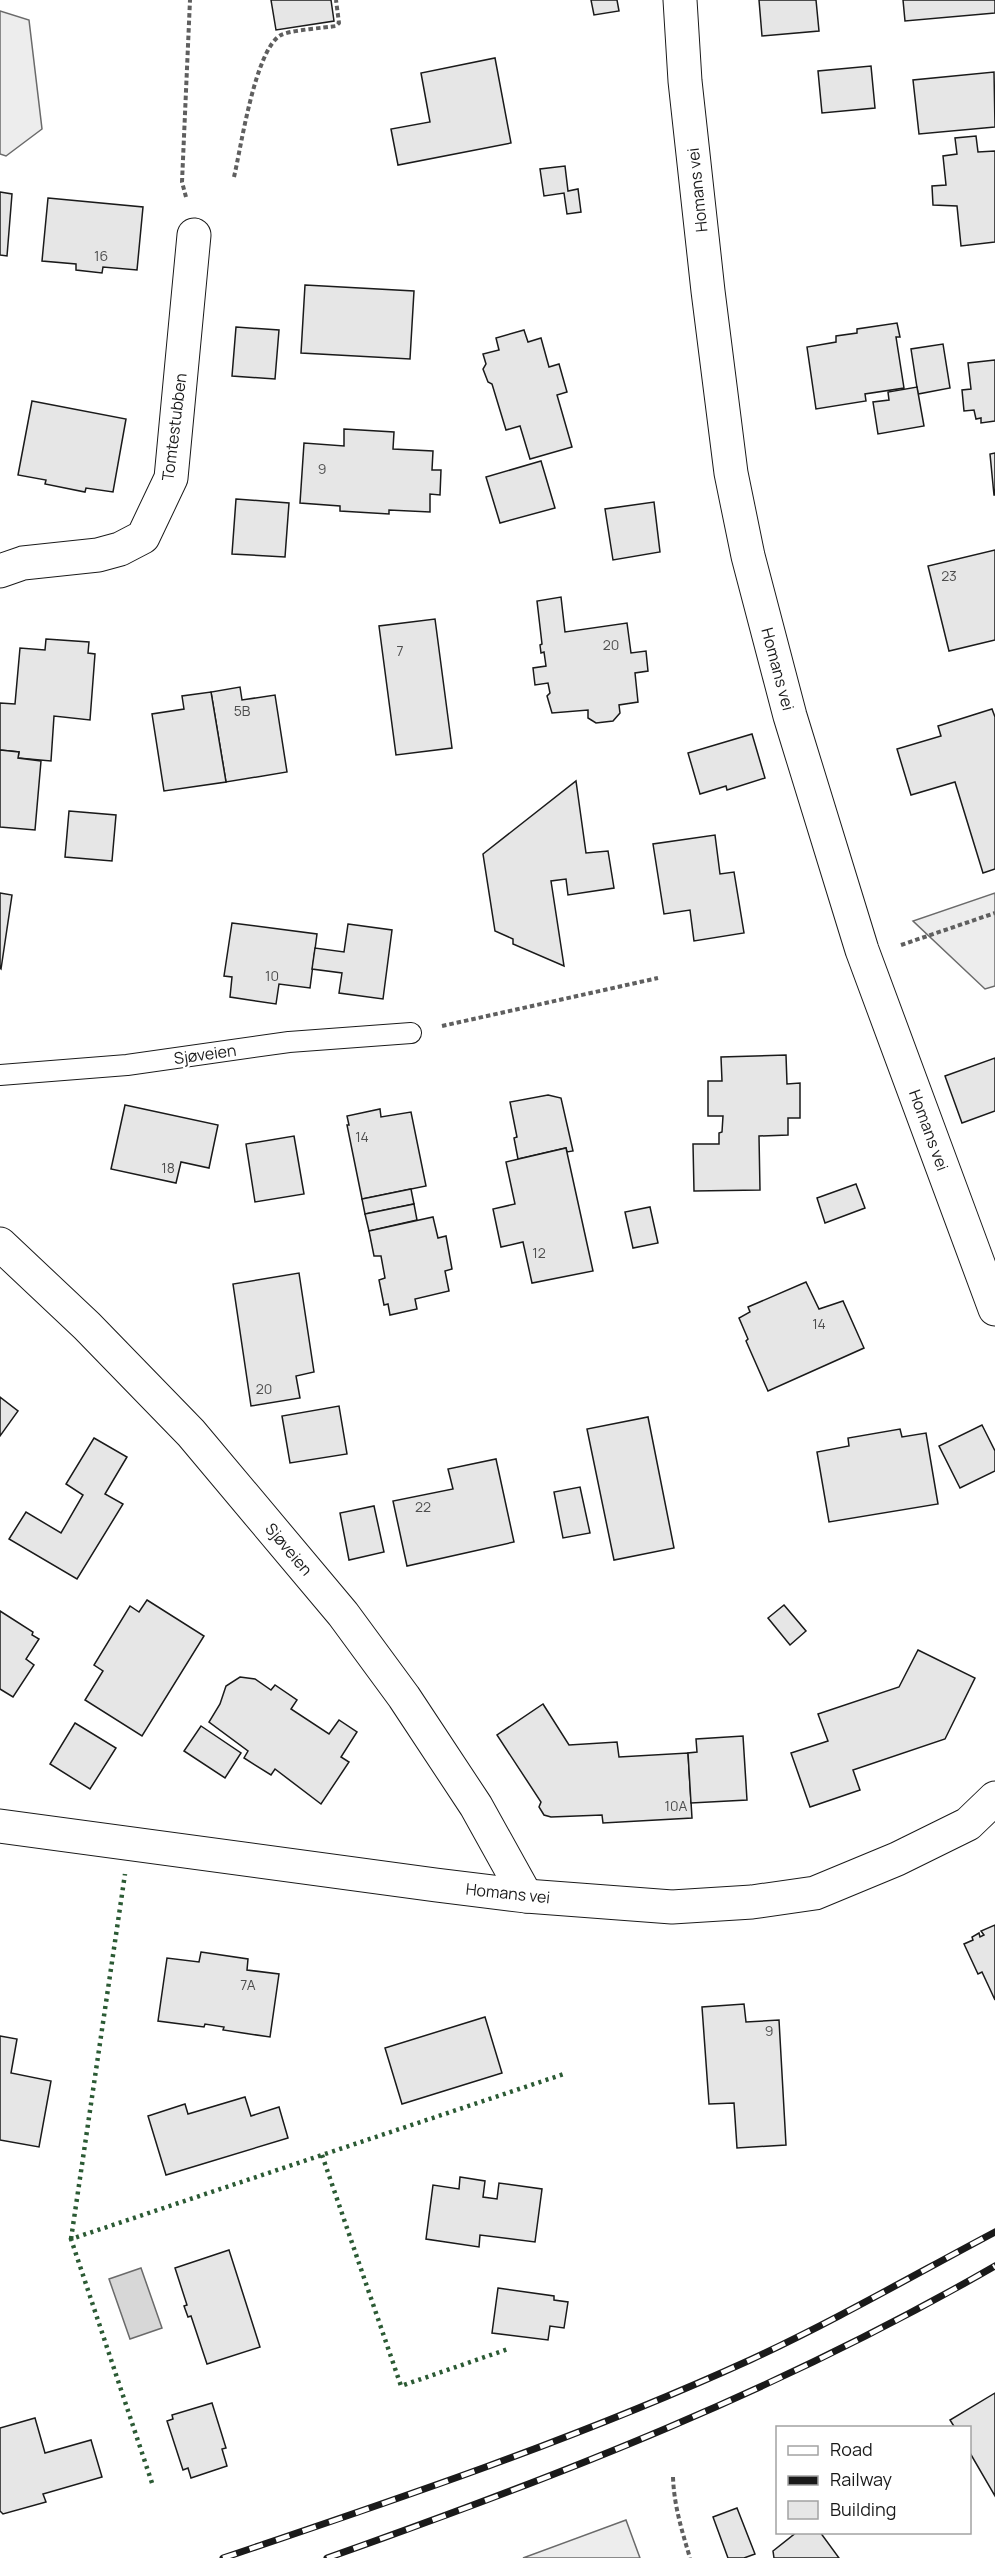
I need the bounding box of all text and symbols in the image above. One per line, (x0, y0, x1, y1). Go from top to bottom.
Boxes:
street label: Homans vei (682, 147, 712, 233)
house number: 16 (94, 246, 108, 265)
street label: Tomtestubben (156, 372, 192, 482)
house number: 9 (318, 459, 326, 478)
house number: 23 (941, 566, 957, 585)
street label: Homans vei (756, 625, 800, 713)
house number: 20 (603, 635, 619, 654)
house number: 7 (396, 641, 404, 660)
house number: 5B (234, 701, 251, 720)
house number: 10 (265, 966, 279, 985)
street label: Sjøveien (173, 1039, 237, 1069)
street label: Homans vei (904, 1086, 954, 1174)
house number: 14 (355, 1127, 369, 1146)
house number: 18 (161, 1158, 175, 1177)
house number: 12 (532, 1243, 546, 1262)
house number: 14 (812, 1314, 826, 1333)
house number: 20 (256, 1379, 272, 1398)
house number: 22 (415, 1497, 431, 1516)
street label: Sjøveien (260, 1518, 318, 1580)
house number: 10A (665, 1796, 688, 1815)
street label: Homans vei (465, 1878, 551, 1908)
house number: 7A (240, 1975, 256, 1994)
house number: 9 (765, 2021, 773, 2040)
legend (776, 2426, 971, 2534)
text: Road (830, 2437, 873, 2461)
text: Railway (830, 2467, 892, 2491)
text: Building (830, 2497, 896, 2521)

